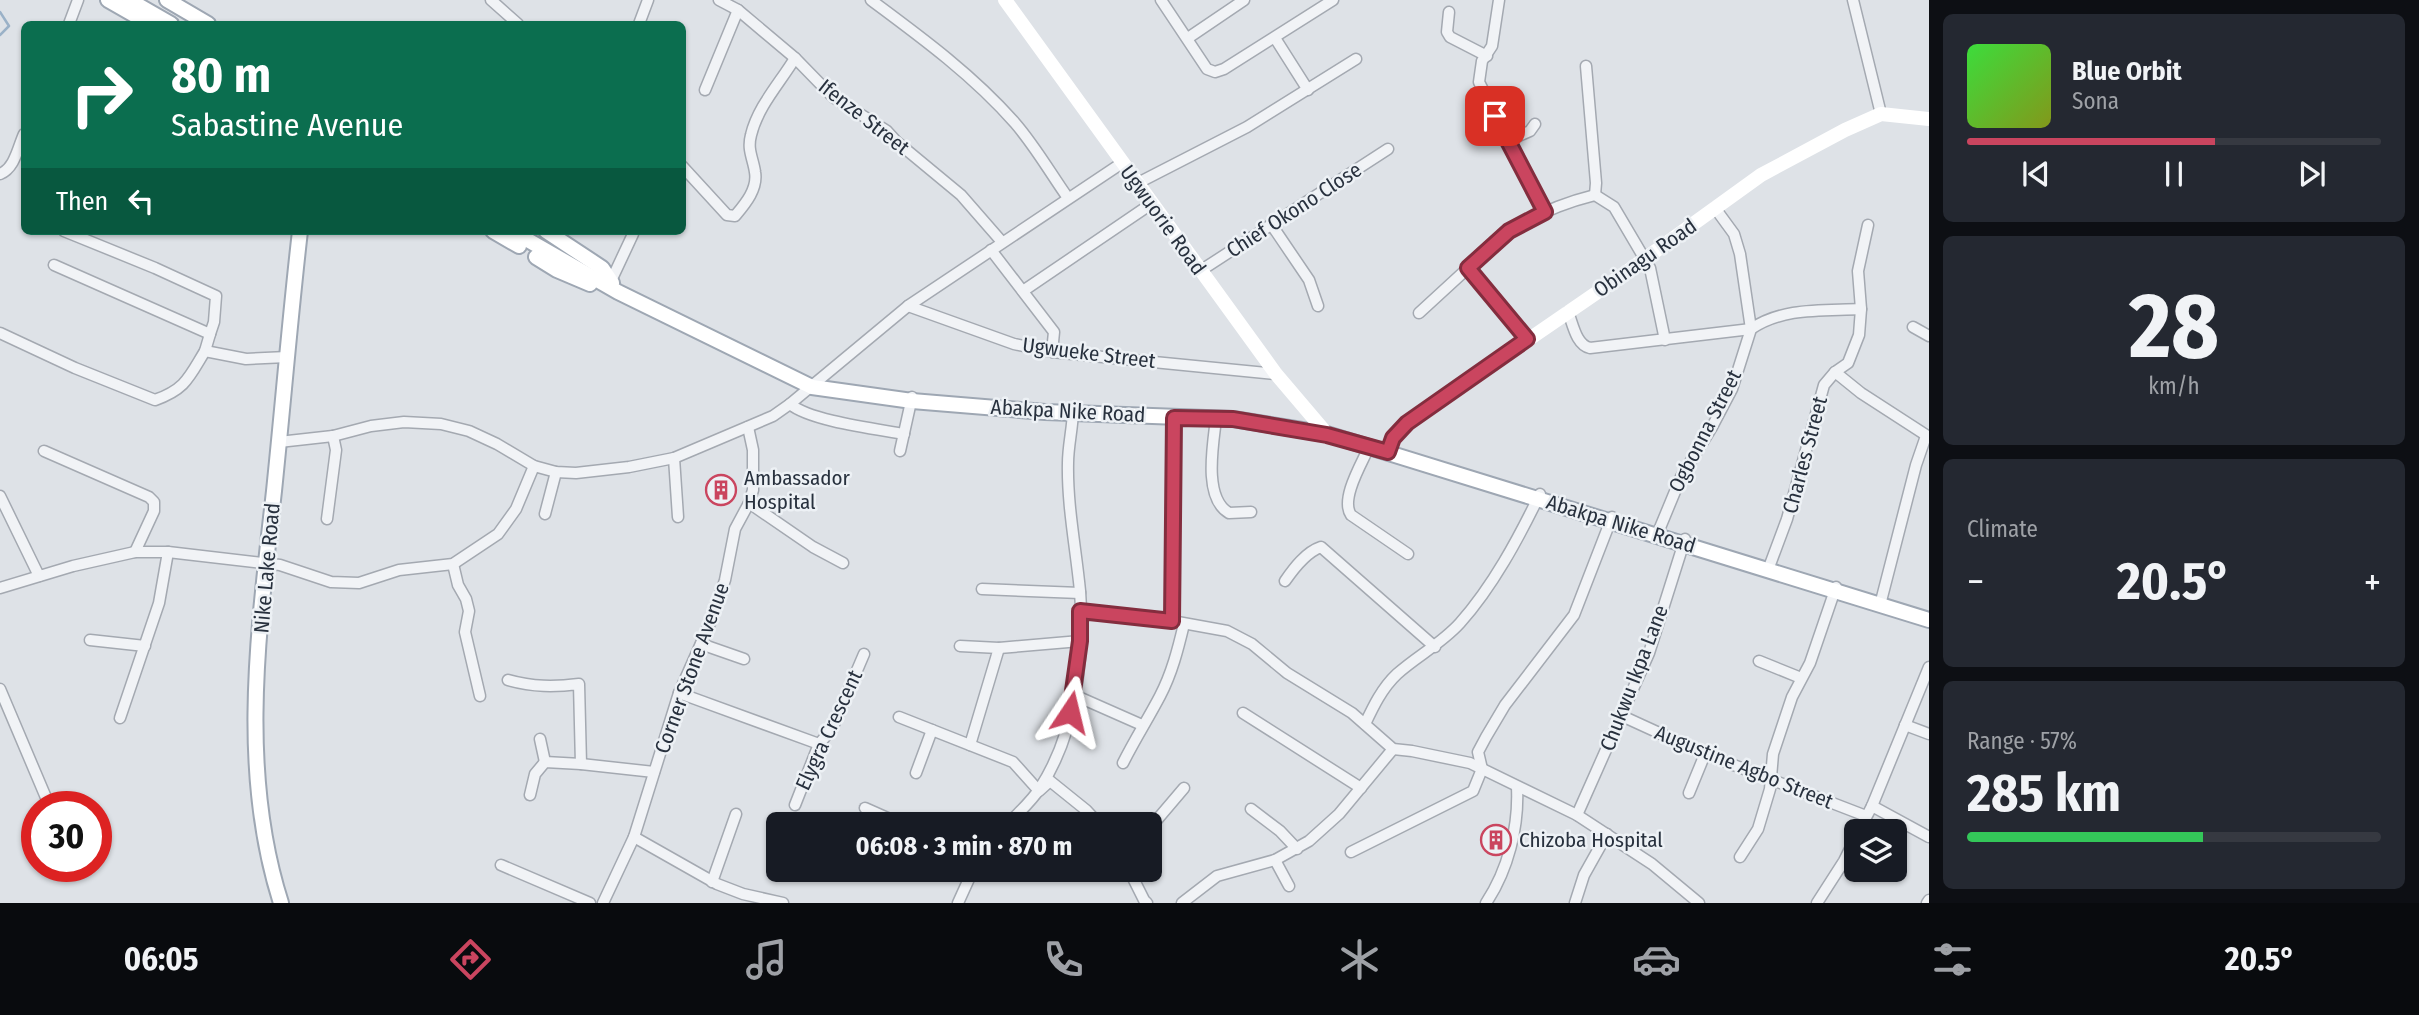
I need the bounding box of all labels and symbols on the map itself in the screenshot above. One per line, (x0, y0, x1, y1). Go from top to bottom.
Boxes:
street label: Ifenze Street (813, 73, 915, 161)
pin (1465, 86, 1525, 146)
street label: Chief Okono Close (1222, 157, 1366, 263)
street label: Ugwuorie Road (1114, 160, 1212, 280)
street label: Obinagu Road (1588, 213, 1702, 303)
street label: Ugwueke Street (1021, 332, 1157, 374)
street label: Ogbonna Street (1663, 365, 1747, 497)
street label: Charles Street (1777, 393, 1833, 517)
street label: Abakpa Nike Road (990, 394, 1146, 428)
place label: Ambassador Hospital (744, 465, 850, 515)
building icon: Ambassador Hospital (704, 473, 738, 507)
street label: Abakpa Nike Road (1543, 489, 1699, 559)
street label: Nike Lake Road (248, 502, 286, 634)
street label: Corner Stone Avenue (649, 579, 735, 757)
street label: Chukwu Ikpa Lane (1594, 601, 1674, 755)
street label: Elygra Crescent (790, 666, 868, 794)
position arrow (1033, 675, 1107, 749)
street label: Augustine Agbo Street (1651, 719, 1837, 815)
speed limit sign: 30 (21, 791, 112, 882)
building icon: Chizoba Hospital (1479, 823, 1513, 857)
place label: Chizoba Hospital (1519, 827, 1663, 853)

